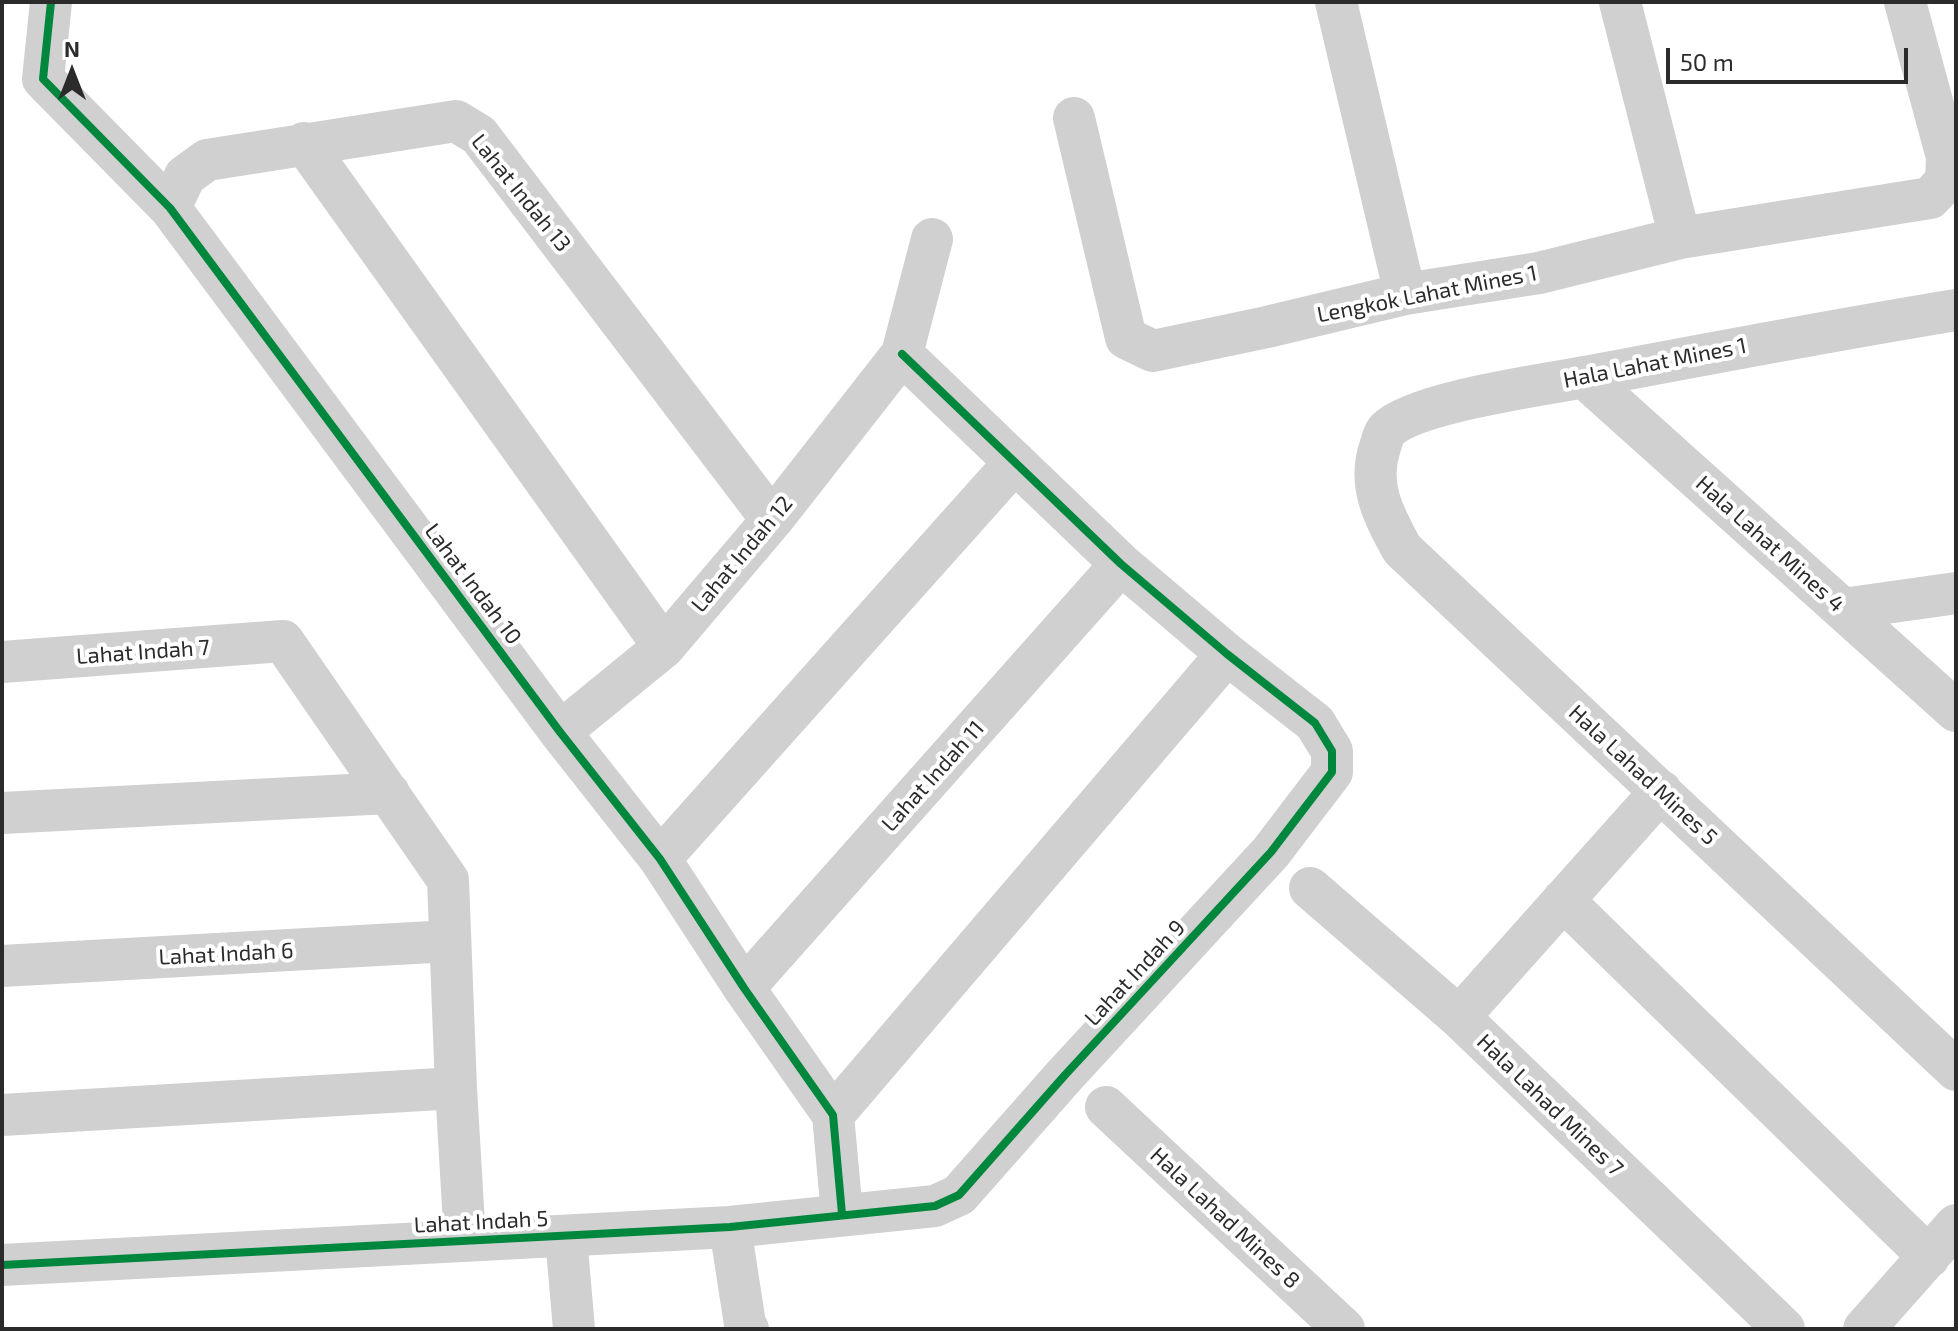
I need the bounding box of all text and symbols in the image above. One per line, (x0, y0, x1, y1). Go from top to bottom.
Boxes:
north arrow (32, 32, 112, 112)
scale bar (1670, 32, 1912, 82)
text: N (64, 35, 80, 61)
text: 50 m (1680, 47, 1734, 76)
street label: Lahat Indah 13 (466, 129, 576, 257)
street label: Lengkok Lahat Mines 1 (1315, 260, 1539, 328)
street label: Hala Lahat Mines 1 (1561, 332, 1749, 394)
street label: Hala Lahat Mines 4 (1690, 470, 1850, 618)
street label: Lahat Indah 12 (686, 491, 798, 617)
street label: Lahat Indah 10 (419, 518, 527, 650)
street label: Lahat Indah 7 (75, 634, 211, 670)
street label: Hala Lahad Mines 5 (1563, 699, 1723, 851)
street label: Lahat Indah 11 (876, 715, 990, 837)
street label: Lahat Indah 9 (1079, 915, 1191, 1031)
street label: Lahat Indah 6 (158, 937, 294, 971)
street label: Hala Lahad Mines 7 (1472, 1029, 1628, 1181)
street label: Hala Lahad Mines 8 (1145, 1142, 1305, 1294)
street label: Lahat Indah 5 (413, 1205, 549, 1239)

